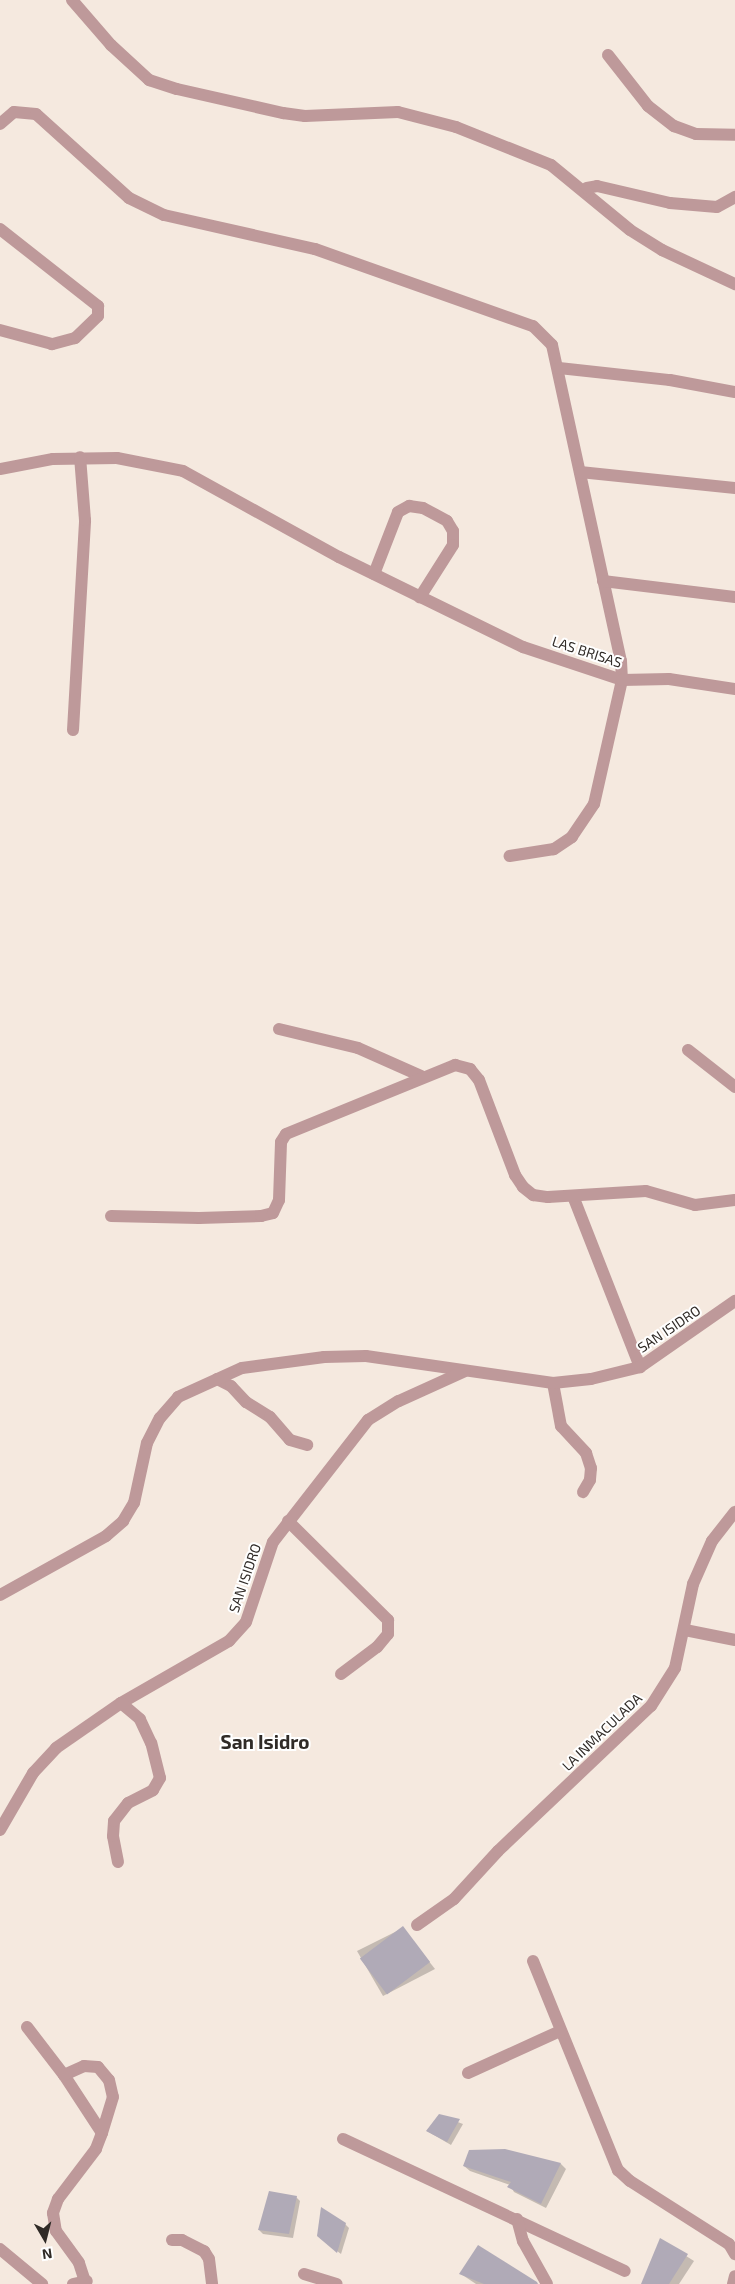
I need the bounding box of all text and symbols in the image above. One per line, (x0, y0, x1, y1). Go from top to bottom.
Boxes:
street label: LAS BRISAS (550, 633, 624, 671)
street label: SAN ISIDRO (634, 1302, 704, 1356)
street label: SAN ISIDRO (225, 1541, 265, 1615)
street label: LA INMACULADA (559, 1690, 645, 1774)
district label: San Isidro (221, 1731, 309, 1753)
north arrow (20, 2214, 70, 2264)
text: N (41, 2245, 53, 2263)

